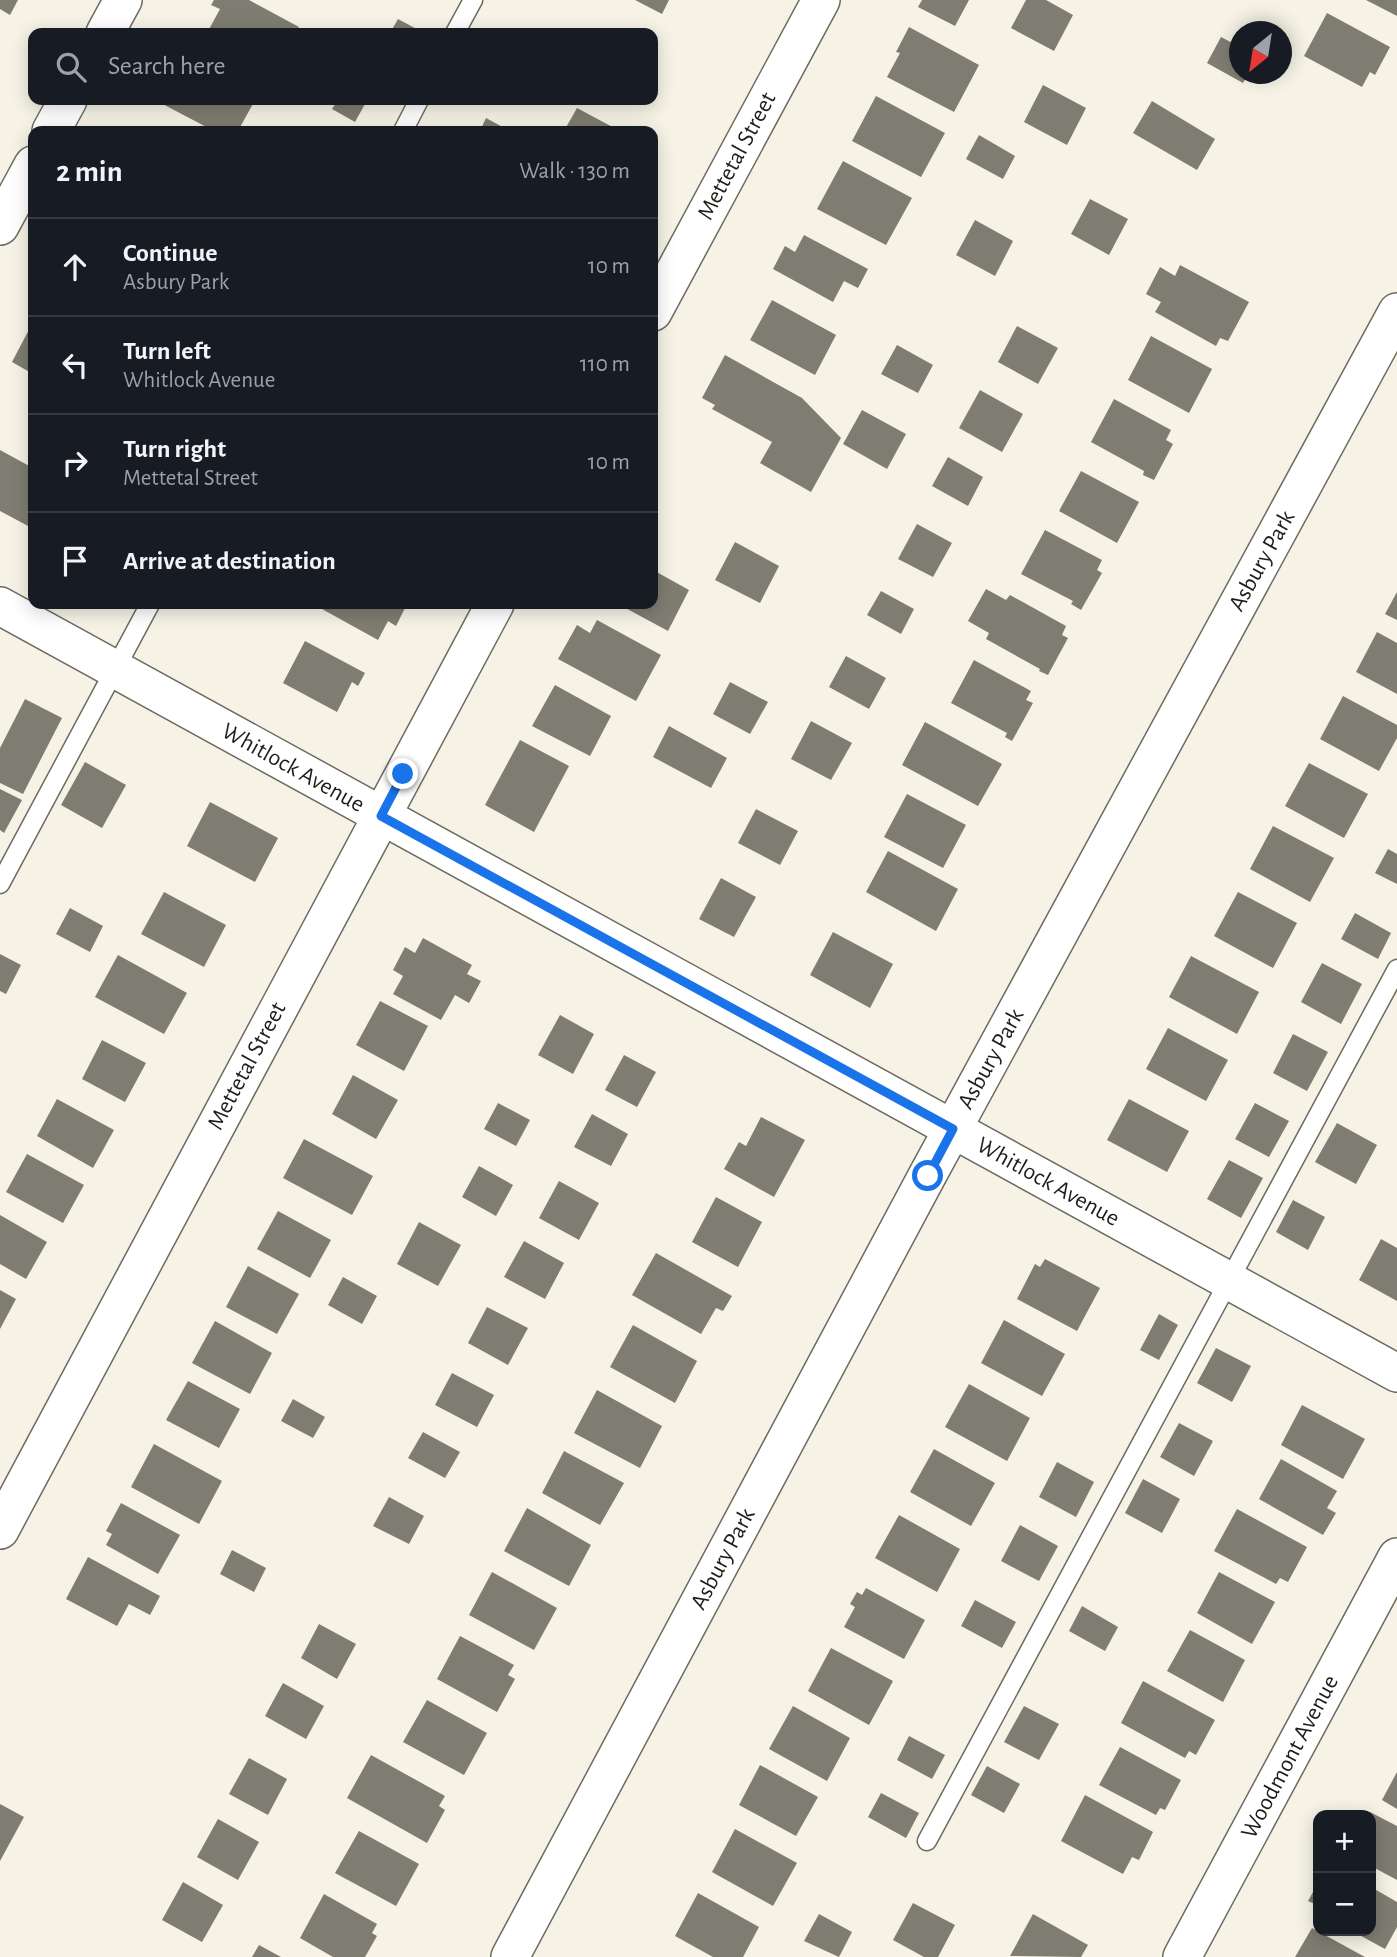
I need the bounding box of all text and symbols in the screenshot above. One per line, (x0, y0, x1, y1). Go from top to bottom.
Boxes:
north arrow (1229, 21, 1292, 84)
search box (28, 28, 658, 105)
icon: search (52, 48, 90, 86)
text: Search here (108, 53, 226, 79)
street label: Mettetal Street (693, 88, 781, 224)
text: 2 min (56, 157, 123, 187)
text: Walk · 130 m (519, 160, 630, 183)
text: Continue (123, 240, 218, 266)
icon: ahead (56, 248, 94, 286)
text: 10 m (588, 255, 630, 278)
text: Asbury Park (123, 271, 229, 294)
text: Turn left (123, 338, 211, 364)
icon: left (56, 346, 94, 384)
text: 110 m (580, 353, 630, 376)
text: Whitlock Avenue (123, 369, 275, 392)
text: Turn right (123, 436, 226, 462)
icon: right (56, 444, 94, 482)
text: 10 m (588, 451, 630, 474)
text: Mettetal Street (123, 467, 258, 490)
street label: Asbury Park (1225, 507, 1299, 615)
icon: arrive (56, 542, 94, 580)
text: Arrive at destination (123, 548, 336, 574)
street label: Whitlock Avenue (218, 719, 368, 817)
route end (387, 758, 418, 789)
street label: Mettetal Street (203, 998, 291, 1134)
street label: Asbury Park (954, 1005, 1028, 1113)
street label: Whitlock Avenue (973, 1133, 1123, 1231)
route start (912, 1160, 943, 1191)
street label: Asbury Park (686, 1504, 760, 1614)
street label: Woodmont Avenue (1237, 1671, 1343, 1843)
map controls (1313, 1810, 1376, 1936)
button: + (1313, 1810, 1376, 1873)
button: − (1313, 1873, 1376, 1936)

